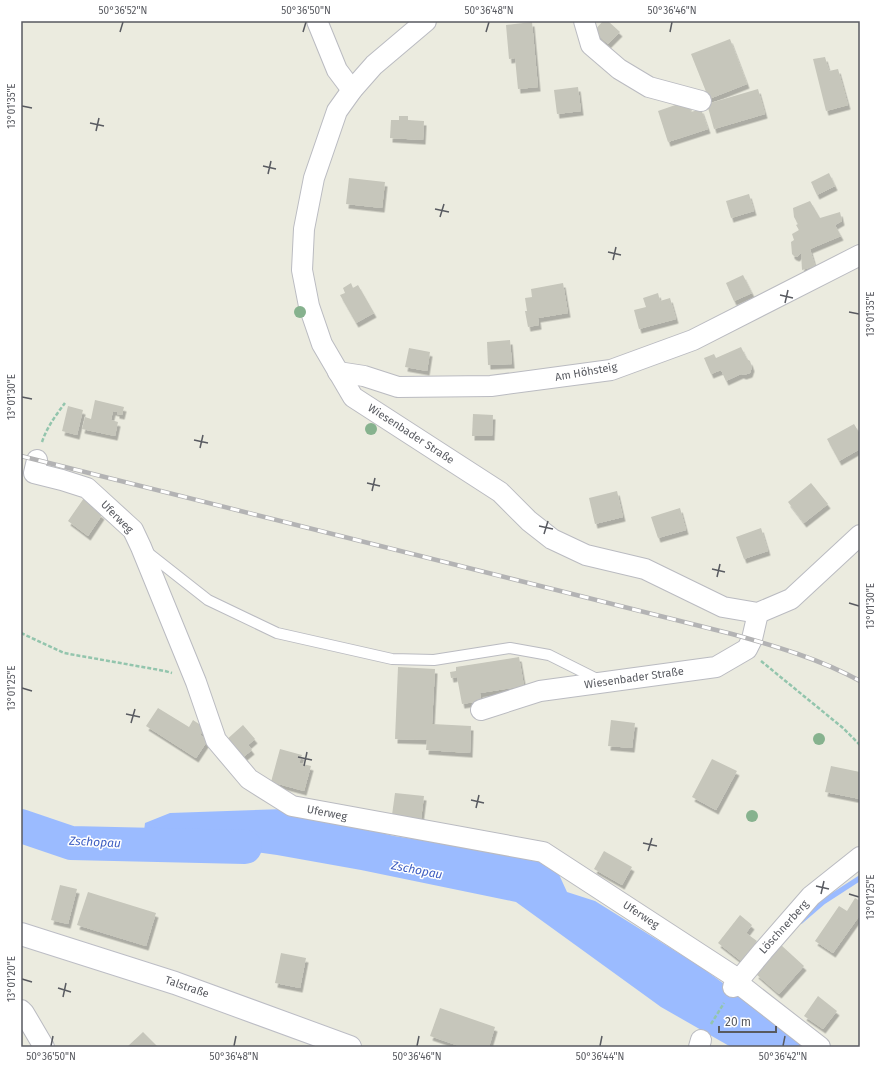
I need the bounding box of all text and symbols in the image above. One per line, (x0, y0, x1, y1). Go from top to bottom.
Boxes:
text: 50°36'52"N (99, 5, 147, 17)
text: 50°36'50"N (281, 5, 331, 17)
text: 50°36'48"N (464, 5, 514, 17)
text: 50°36'46"N (648, 5, 697, 17)
text: 13°01'35"E (6, 83, 18, 129)
text: 13°01'35"E (865, 291, 877, 337)
street label: Am Höhsteig (554, 360, 618, 384)
text: 13°01'30"E (6, 374, 18, 420)
street label: Wiesenbader Straße (365, 401, 457, 467)
street label: Uferweg (98, 498, 136, 536)
text: 13°01'30"E (865, 583, 877, 629)
text: 13°01'25"E (6, 665, 18, 711)
street label: Wiesenbader Straße (583, 665, 685, 691)
street label: Uferweg (306, 803, 348, 823)
water label: Zschopau (68, 834, 121, 850)
water label: Zschopau (389, 858, 444, 882)
text: 13°01'25"E (865, 874, 877, 920)
street label: Löschnerberg (757, 897, 812, 956)
street label: Uferweg (620, 898, 662, 932)
text: 13°01'20"E (6, 956, 18, 1002)
street label: Talstraße (163, 973, 211, 1001)
scale bar (719, 1008, 776, 1034)
text: 20 m (725, 1015, 751, 1029)
text: 50°36'50"N (26, 1051, 76, 1063)
text: 50°36'48"N (209, 1051, 259, 1063)
text: 50°36'46"N (393, 1051, 442, 1063)
text: 50°36'44"N (576, 1051, 624, 1063)
text: 50°36'42"N (759, 1051, 807, 1063)

